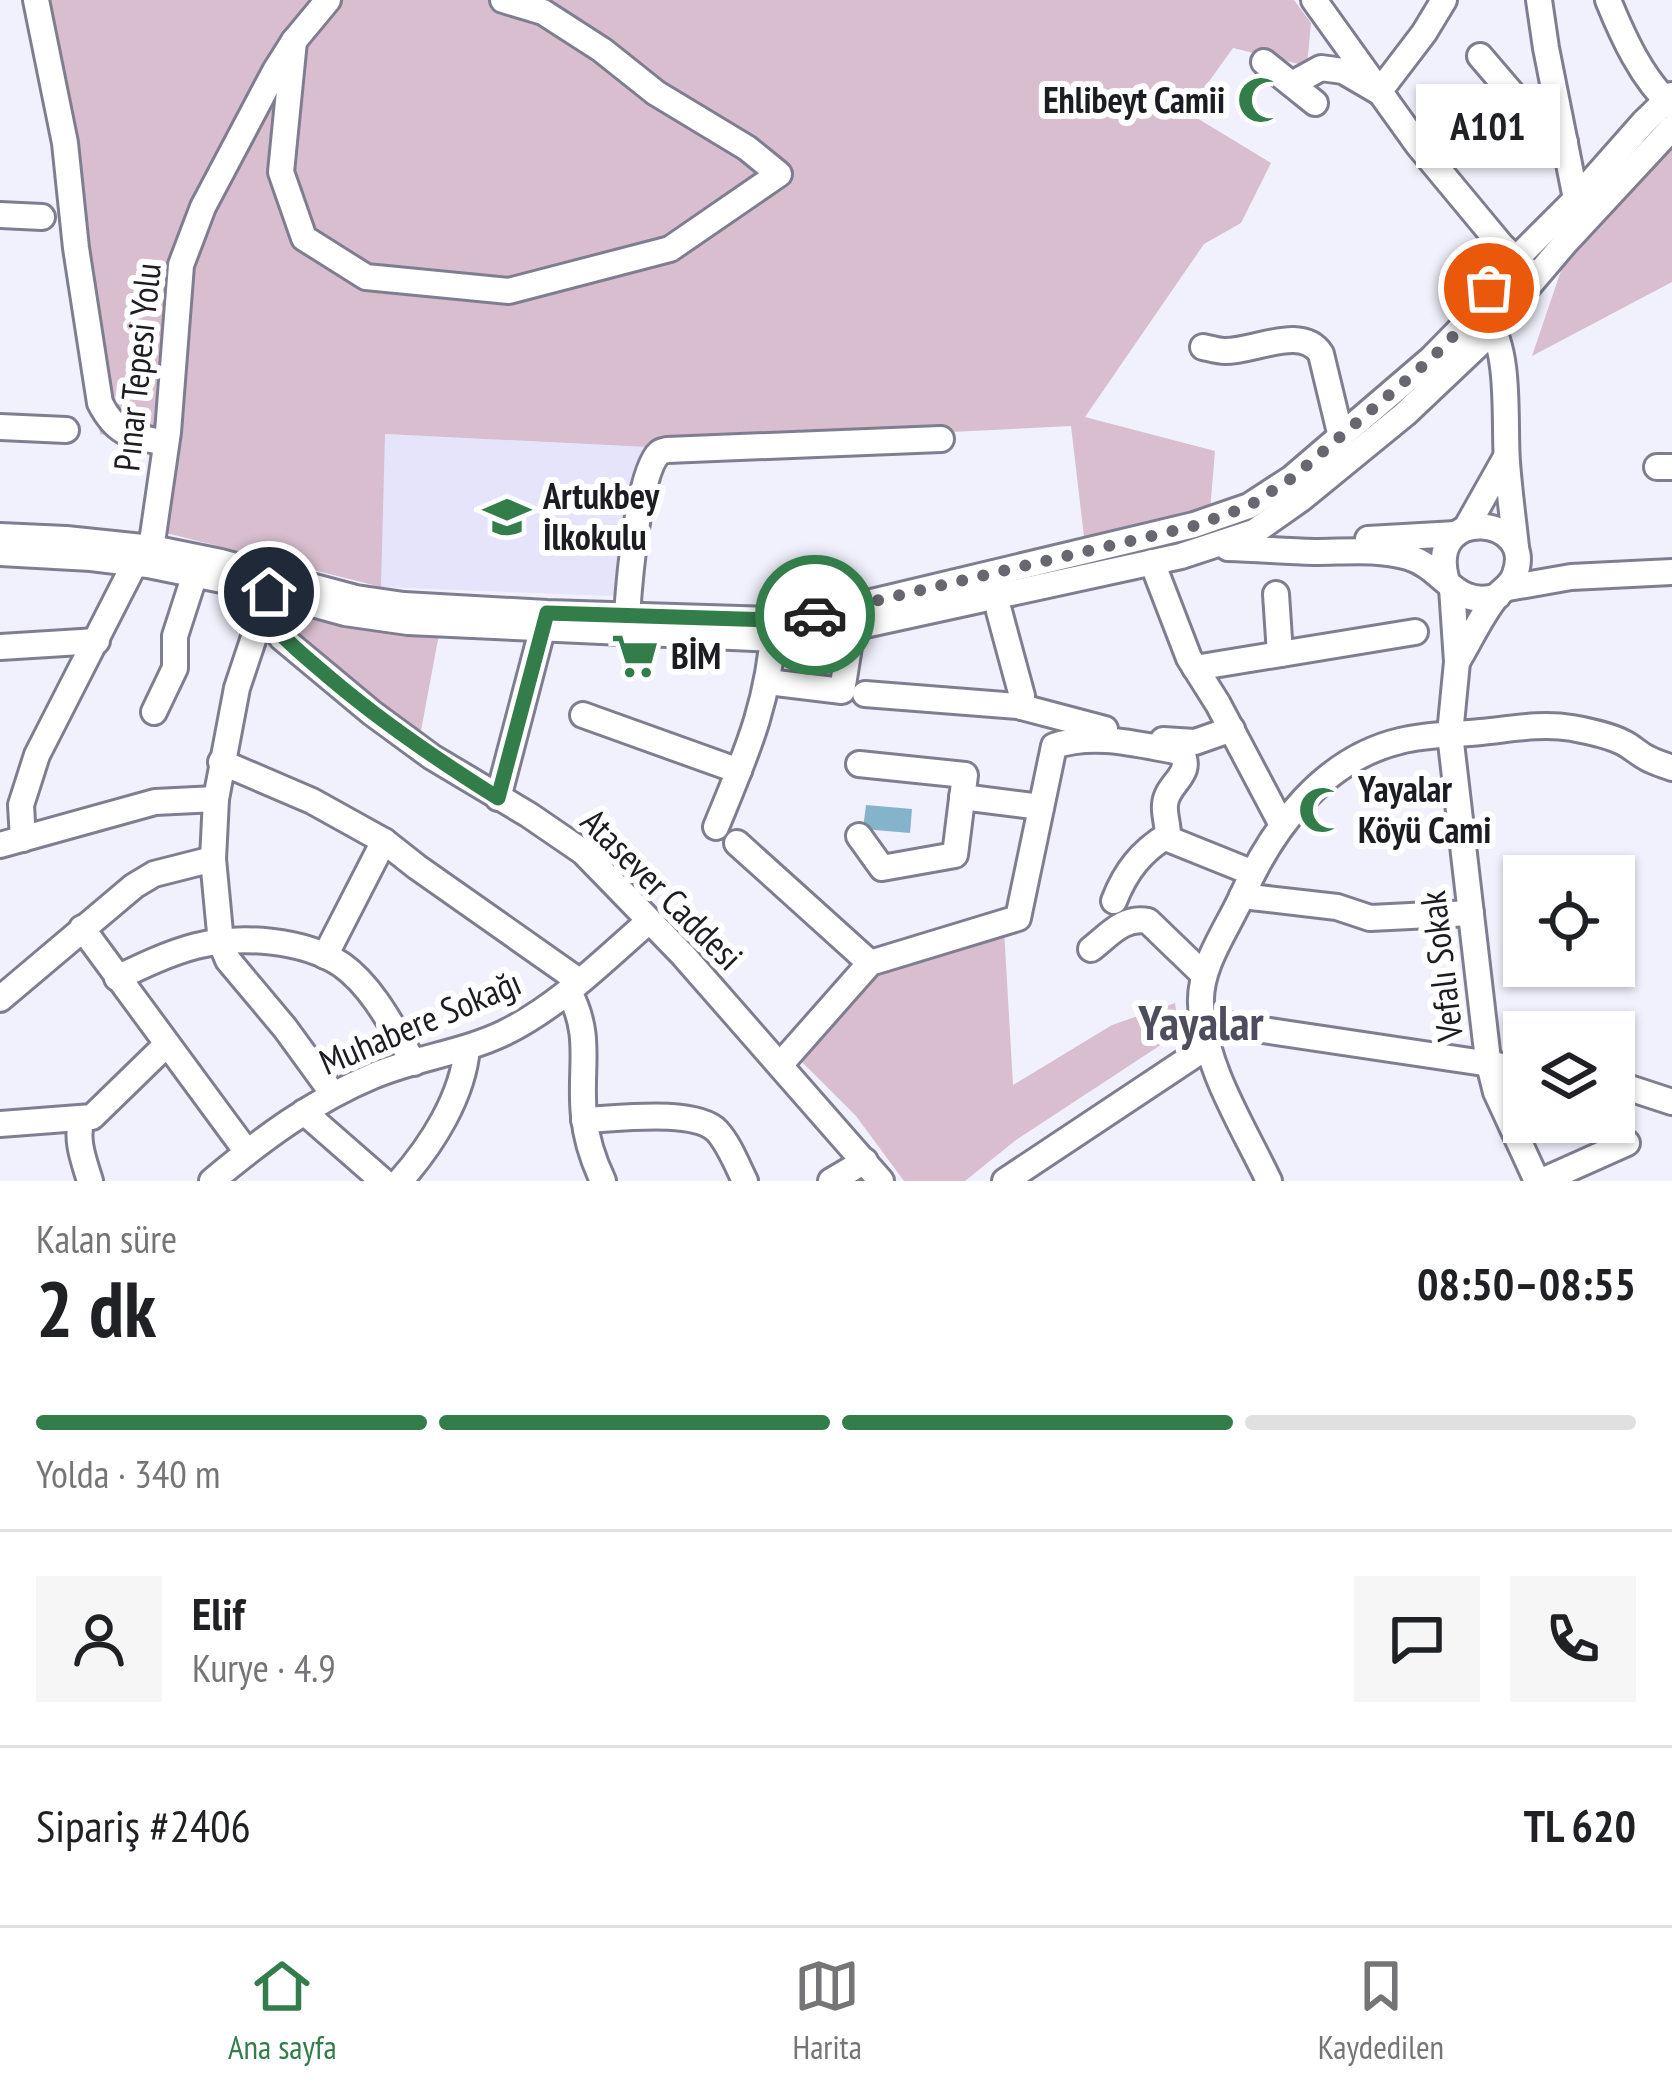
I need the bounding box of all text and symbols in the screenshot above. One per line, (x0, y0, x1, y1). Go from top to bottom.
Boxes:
mosque icon: Ehlibeyt Camii (1236, 75, 1286, 125)
place label: Ehlibeyt Camii (1043, 76, 1225, 123)
callout: A101 (1417, 84, 1561, 168)
text: A101 (1450, 100, 1526, 151)
pin (1438, 237, 1540, 339)
icon: bag (1456, 255, 1522, 321)
street label: Pınar Tepesi Yolu (102, 261, 171, 473)
place label: Artukbey İlkokulu (542, 472, 660, 560)
school or university icon: Artukbey İlkokulu (482, 492, 532, 542)
pin (218, 541, 320, 643)
courier (755, 555, 875, 675)
icon: home (236, 559, 302, 625)
icon: car (782, 582, 848, 648)
supermarket icon: BİM (610, 631, 660, 681)
place label: BİM (671, 632, 721, 679)
place label: Yayalar Köyü Cami (1357, 765, 1491, 853)
mosque icon: Yayalar Köyü Cami (1297, 785, 1347, 835)
street label: Atasever Caddesi (571, 798, 753, 980)
map controls (1503, 855, 1635, 1143)
button: locate (1503, 855, 1635, 987)
street label: Vefalı Sokak (1408, 888, 1473, 1045)
street label: Muhabere Sokağı (312, 958, 528, 1085)
district label: Yayalar (1137, 991, 1265, 1053)
button: layers (1503, 1011, 1635, 1143)
text: Kalan süre (36, 1213, 177, 1264)
text: 08:50–08:55 (1417, 1254, 1636, 1312)
text: 2 dk (36, 1258, 156, 1359)
text: Yolda · 340 m (36, 1448, 221, 1499)
button: person (36, 1576, 162, 1702)
button: chat (1354, 1576, 1480, 1702)
button: phone (1510, 1576, 1636, 1702)
text: Elif (192, 1584, 244, 1642)
text: Kurye · 4.9 (192, 1642, 336, 1693)
text: Sipariş #2406 (36, 1796, 251, 1854)
text: TL 620 (1524, 1796, 1636, 1854)
tab: Ana sayfa (228, 1953, 337, 2068)
tab: Harita (792, 1953, 862, 2068)
tab: Kaydedilen (1318, 1953, 1444, 2068)

